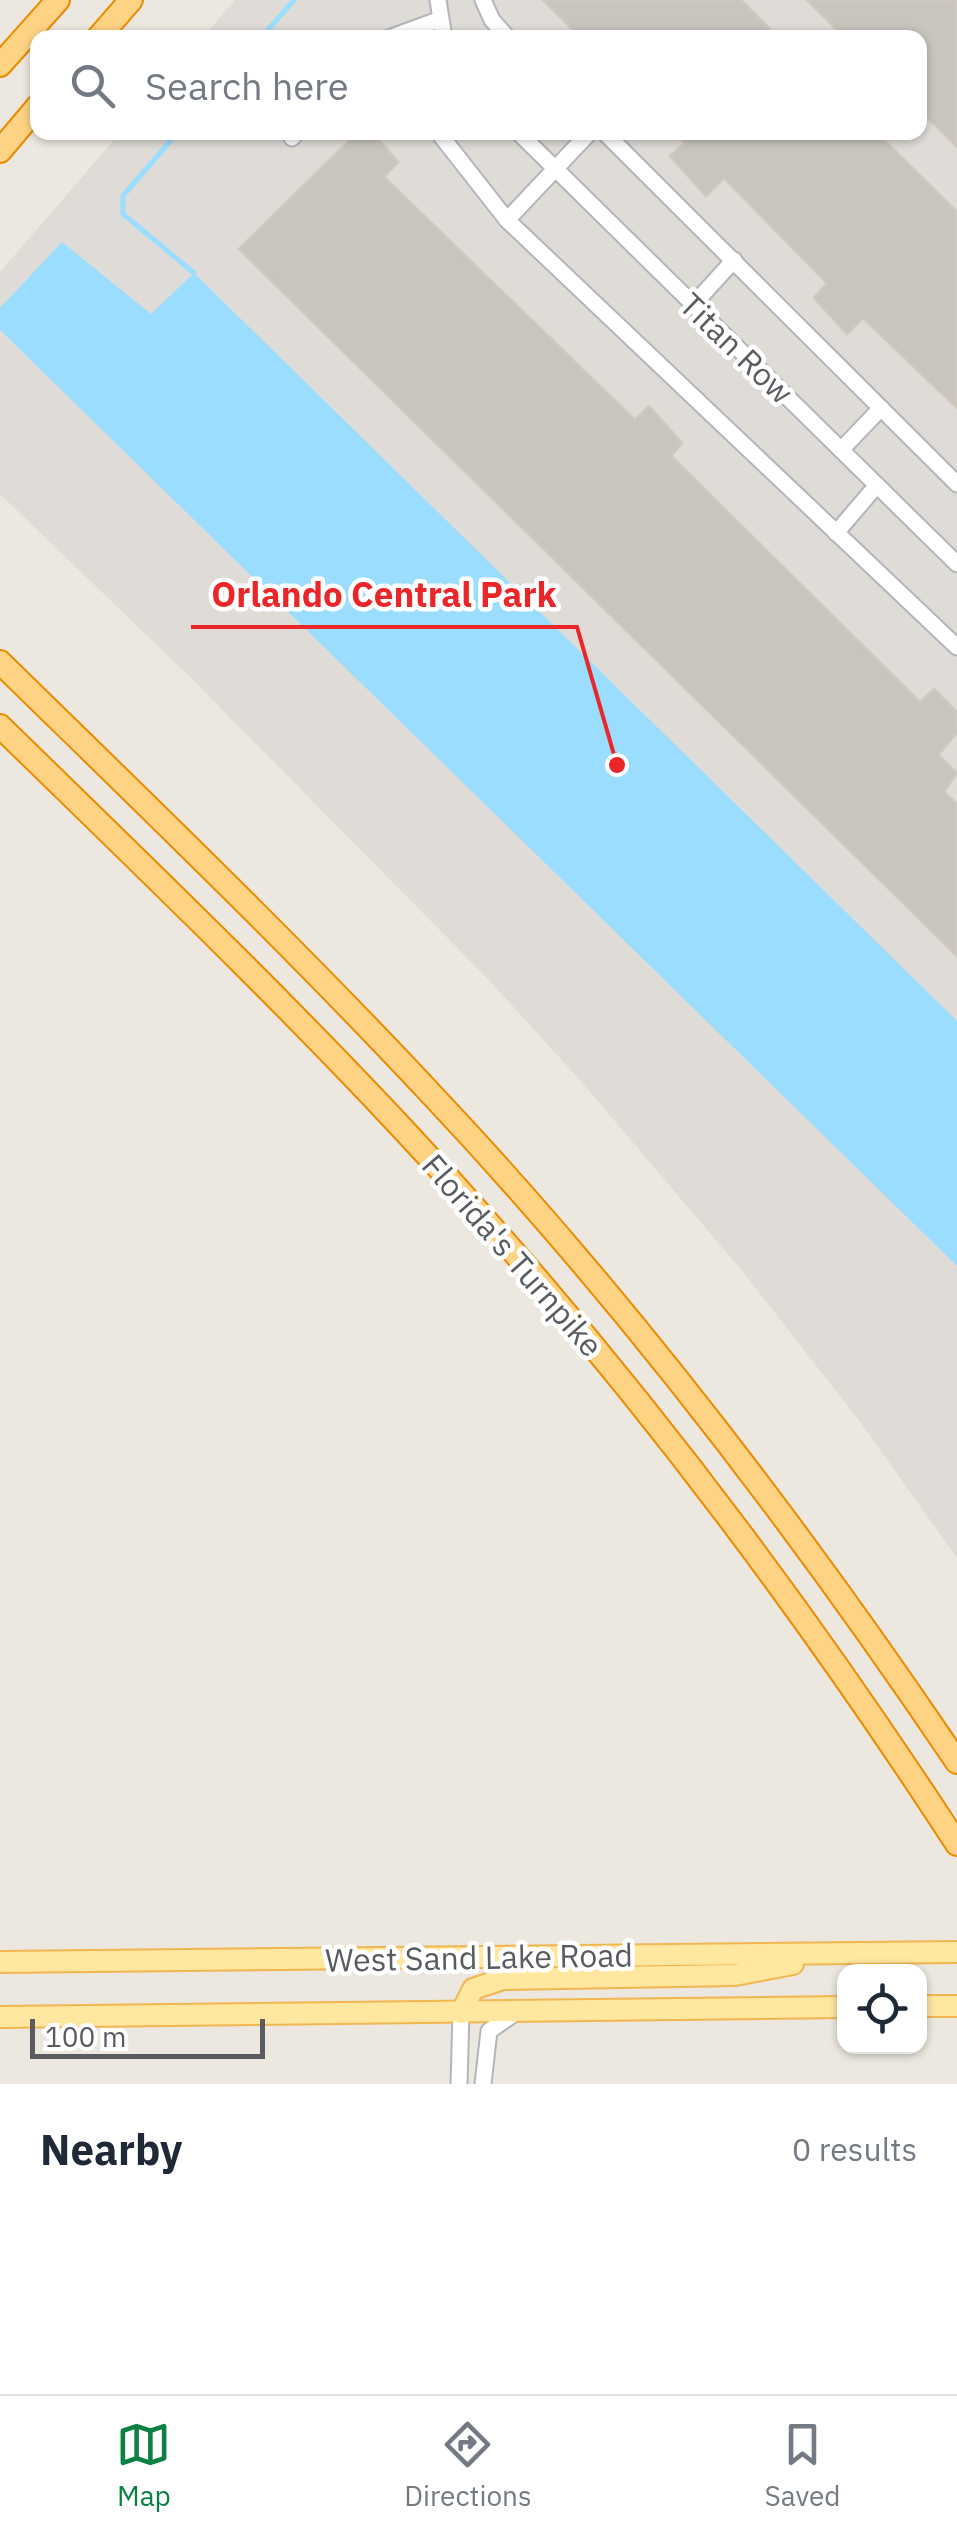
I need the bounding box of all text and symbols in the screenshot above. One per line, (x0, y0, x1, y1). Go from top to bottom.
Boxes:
search box (30, 30, 927, 140)
icon: search (65, 58, 120, 113)
text: Search here (145, 61, 349, 110)
street label: Titan Row (671, 283, 803, 413)
callout: Orlando Central Park (191, 562, 577, 627)
text: Orlando Central Park (211, 571, 558, 617)
street label: Florida's Turnpike (413, 1145, 613, 1365)
street label: West Sand Lake Road (325, 1933, 633, 1981)
map controls (837, 1964, 927, 2054)
button: locate (837, 1964, 927, 2054)
scale bar (30, 2014, 265, 2058)
text: 100 m (45, 2018, 126, 2055)
text: Nearby (40, 2122, 182, 2177)
text: 0 results (792, 2128, 917, 2170)
tab: Map (116, 2417, 171, 2514)
tab: Directions (404, 2417, 532, 2514)
tab: Saved (764, 2417, 841, 2514)

